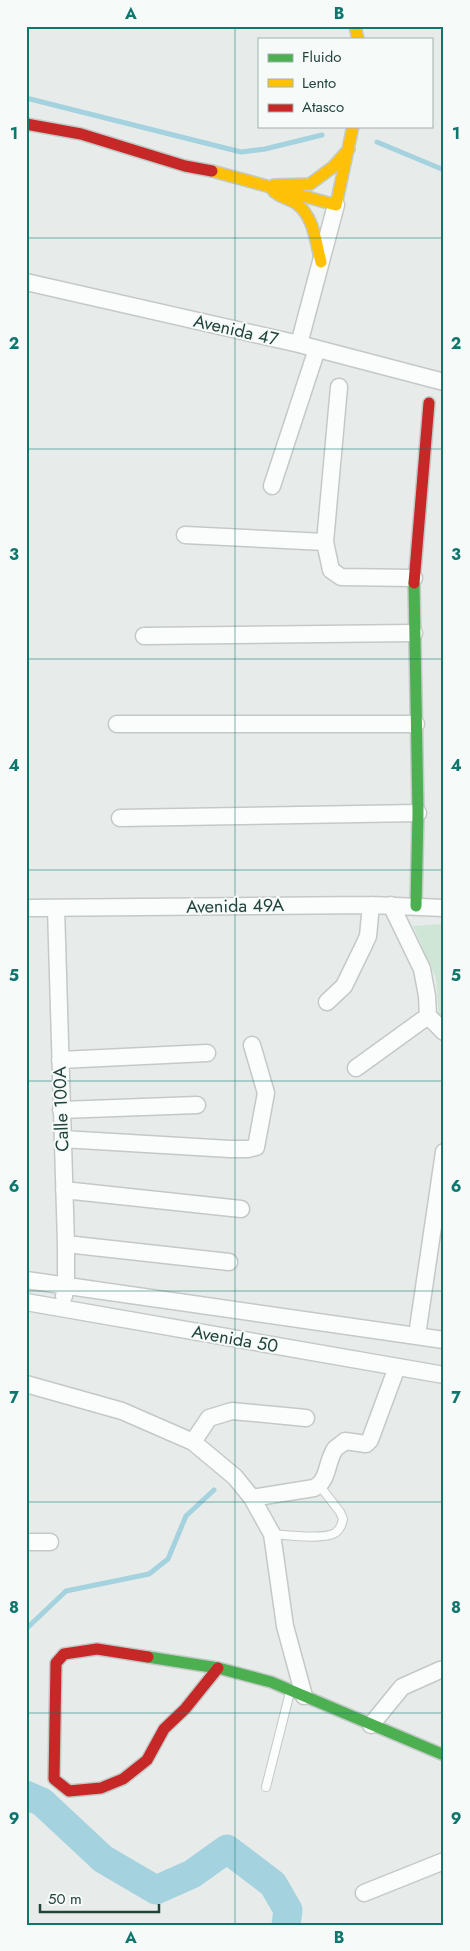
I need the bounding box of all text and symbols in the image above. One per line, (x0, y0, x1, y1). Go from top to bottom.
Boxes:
text: A (124, 2, 137, 25)
text: B (334, 2, 344, 25)
legend (258, 38, 432, 128)
text: Fluido (302, 46, 341, 68)
text: Lento (302, 72, 336, 94)
text: Atasco (302, 96, 344, 118)
text: 1 (10, 122, 18, 145)
text: 1 (452, 122, 460, 145)
street label: Avenida 47 (191, 308, 281, 352)
text: 2 (9, 332, 19, 355)
text: 2 (451, 332, 461, 355)
text: 3 (9, 543, 19, 566)
text: 3 (451, 543, 461, 566)
text: 4 (8, 754, 20, 777)
text: 4 (450, 754, 462, 777)
street label: Avenida 49A (186, 892, 284, 920)
text: 5 (9, 964, 19, 987)
text: 5 (451, 964, 461, 987)
street label: Calle 100A (47, 1066, 75, 1152)
text: 6 (9, 1175, 19, 1198)
text: 6 (451, 1175, 461, 1198)
street label: Avenida 50 (190, 1319, 280, 1359)
text: 7 (9, 1386, 19, 1409)
text: 7 (451, 1386, 461, 1409)
text: 8 (9, 1596, 19, 1619)
text: 8 (451, 1596, 461, 1619)
text: 9 (9, 1807, 19, 1830)
text: 9 (451, 1807, 461, 1830)
scale bar (40, 1881, 159, 1913)
text: 50 m (48, 1888, 82, 1910)
text: A (124, 1926, 137, 1949)
text: B (334, 1926, 344, 1949)

